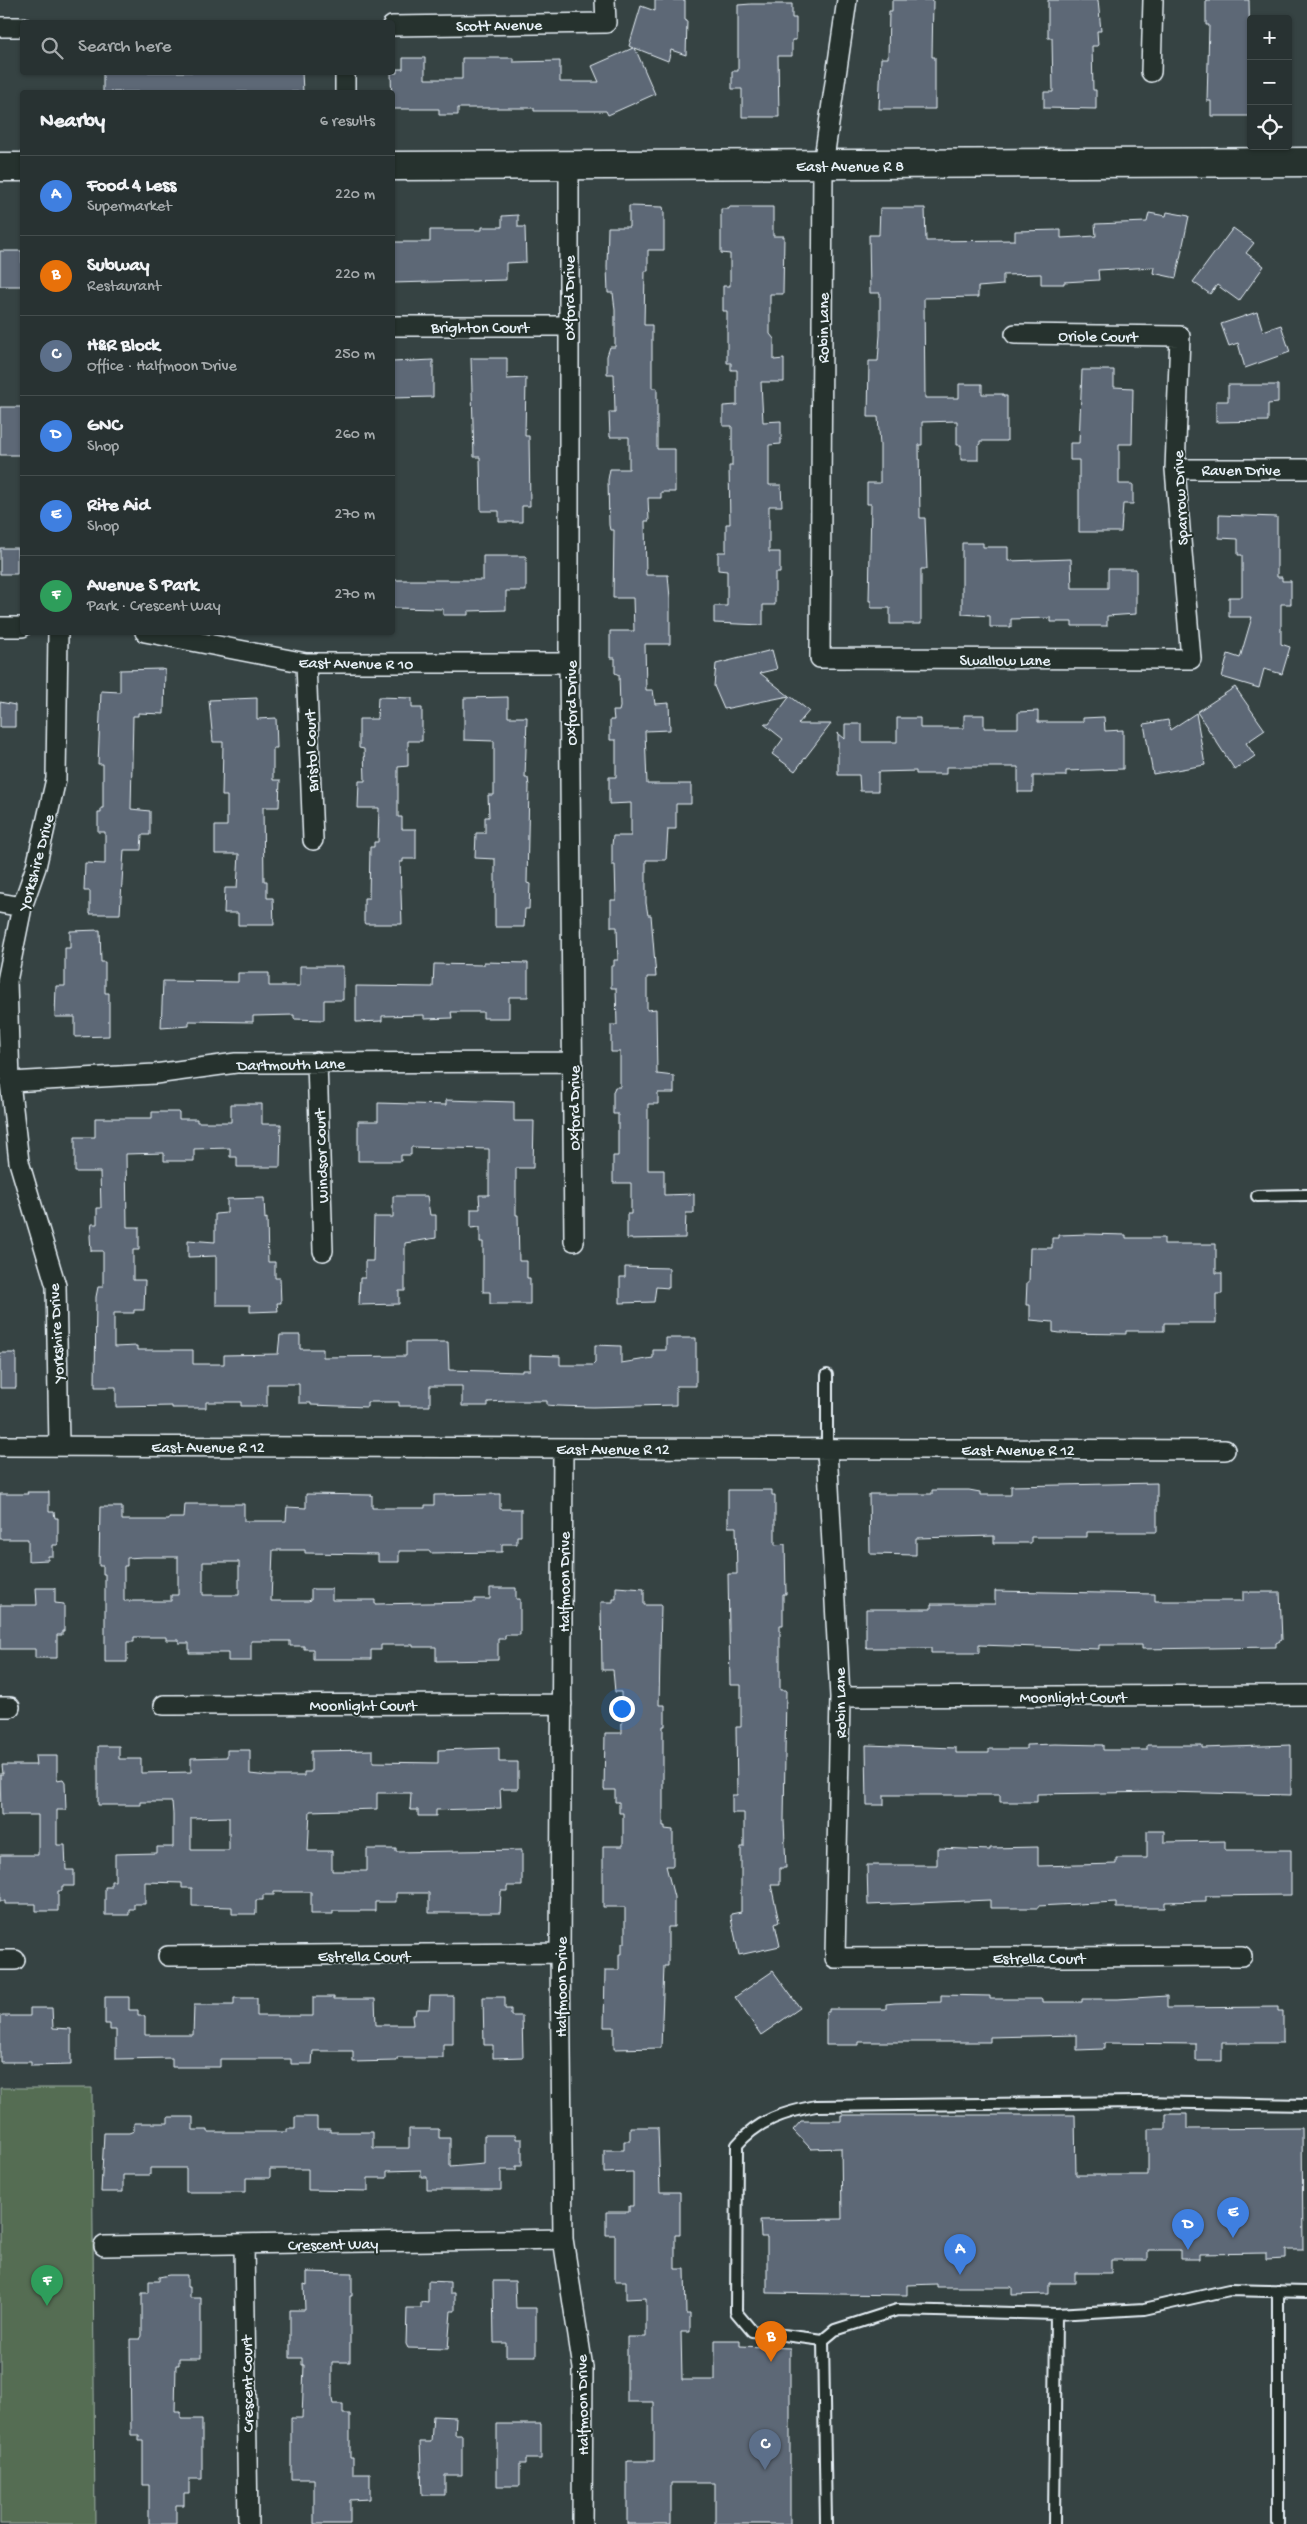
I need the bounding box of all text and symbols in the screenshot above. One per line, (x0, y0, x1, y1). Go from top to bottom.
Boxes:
map controls (1247, 15, 1292, 150)
button: + (1247, 15, 1292, 60)
street label: Scott Avenue (456, 17, 543, 38)
search box (20, 20, 395, 75)
icon: search (38, 34, 66, 62)
text: Search here (78, 36, 172, 59)
button: − (1247, 60, 1292, 105)
button: locate (1247, 105, 1292, 150)
text: Nearby (40, 110, 105, 135)
text: 6 results (320, 113, 375, 132)
street label: East Avenue R 8 (796, 159, 904, 178)
text: Food 4 Less (87, 175, 176, 198)
text: A (51, 186, 61, 205)
text: 220 m (335, 186, 375, 205)
text: Supermarket (87, 198, 172, 217)
text: Subway (87, 255, 149, 278)
street label: Oxford Drive (562, 255, 581, 340)
text: B (52, 266, 60, 285)
text: 220 m (335, 266, 375, 285)
text: Restaurant (87, 278, 161, 297)
street label: Robin Lane (816, 292, 835, 363)
street label: Brighton Court (430, 320, 530, 339)
street label: Oriole Court (1058, 328, 1139, 349)
text: H&R Block (87, 335, 160, 358)
text: C (52, 346, 60, 365)
text: 250 m (335, 346, 375, 365)
text: Office · Halfmoon Drive (87, 358, 237, 377)
text: GNC (87, 415, 122, 438)
text: D (51, 426, 61, 445)
text: 260 m (335, 426, 375, 445)
text: Shop (87, 438, 119, 457)
street label: Sparrow Drive (1170, 449, 1194, 546)
street label: Raven Drive (1202, 463, 1281, 482)
text: Rite Aid (87, 495, 150, 518)
text: E (51, 506, 61, 525)
text: 270 m (335, 506, 375, 525)
text: Shop (87, 518, 119, 537)
text: Avenue S Park (87, 575, 198, 598)
text: F (52, 586, 60, 605)
text: 270 m (335, 586, 375, 605)
text: Park · Crescent Way (87, 598, 221, 617)
street label: Swallow Lane (960, 653, 1051, 672)
street label: East Avenue R 10 (298, 655, 413, 676)
street label: Oxford Drive (564, 660, 583, 745)
street label: Bristol Court (303, 708, 324, 793)
street label: Yorkshire Drive (16, 812, 61, 915)
street label: Dartmouth Lane (236, 1056, 346, 1077)
street label: Oxford Drive (567, 1065, 586, 1150)
street label: Windsor Court (312, 1107, 335, 1203)
street label: Yorkshire Drive (46, 1282, 71, 1385)
street label: East Avenue R 12 (151, 1440, 265, 1459)
street label: East Avenue R 12 (556, 1442, 670, 1461)
street label: East Avenue R 12 (961, 1443, 1075, 1462)
street label: Halfmoon Drive (557, 1531, 576, 1632)
street label: Robin Lane (832, 1667, 853, 1738)
street label: Moonlight Court (1020, 1690, 1128, 1709)
your location (609, 1696, 635, 1722)
street label: Moonlight Court (310, 1698, 418, 1717)
street label: Halfmoon Drive (554, 1936, 573, 2037)
street label: Estrella Court (318, 1949, 412, 1968)
street label: Estrella Court (993, 1951, 1087, 1970)
pin: E (1217, 2197, 1249, 2238)
pin: D (1172, 2209, 1204, 2250)
pin: A (944, 2234, 976, 2275)
street label: Crescent Way (288, 2236, 379, 2257)
pin: F (31, 2265, 63, 2306)
pin: B (755, 2321, 787, 2362)
street label: Crescent Court (239, 2334, 260, 2432)
street label: Halfmoon Drive (574, 2354, 595, 2455)
pin: C (749, 2429, 781, 2470)

